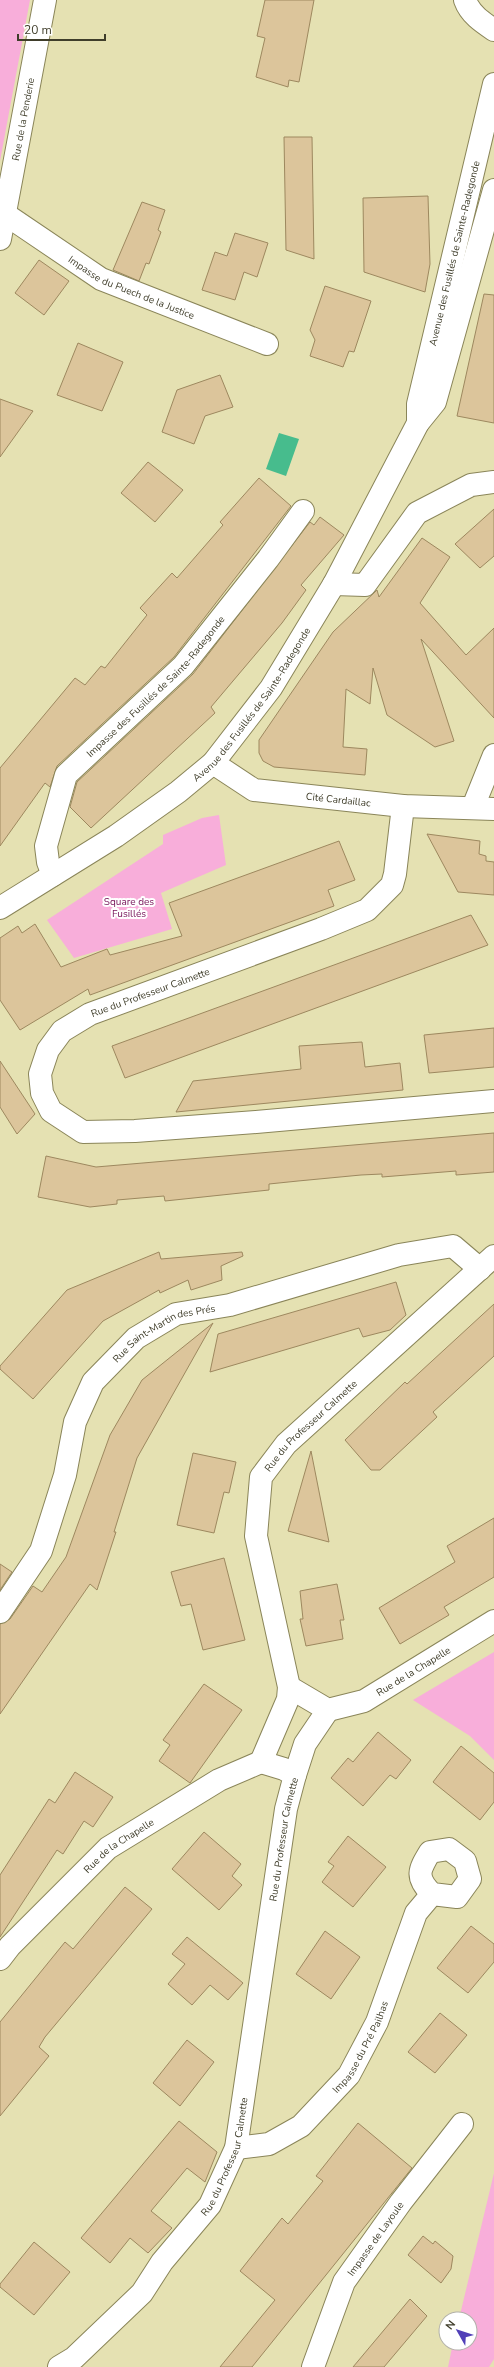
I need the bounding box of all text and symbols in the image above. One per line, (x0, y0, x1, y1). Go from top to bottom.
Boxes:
scale bar (18, 16, 105, 42)
text: 20 m (24, 22, 52, 38)
street label: Rue de la Penderie (9, 77, 38, 162)
street label: Avenue des Fusillés de Sainte-Radegonde (426, 159, 484, 347)
street label: Impasse du Puech de la Justice (65, 253, 196, 323)
street label: Impasse des Fusillés de Sainte-Radegonde (84, 613, 228, 761)
street label: Avenue des Fusillés de Sainte-Radegonde (190, 625, 314, 785)
street label: Cité Cardaillac (305, 790, 372, 811)
park label: Square des Fusillés (104, 895, 154, 921)
street label: Rue du Professeur Calmette (89, 965, 212, 1021)
street label: Rue Saint-Martin des Prés (110, 1302, 217, 1366)
street label: Rue du Professeur Calmette (262, 1377, 360, 1475)
street label: Rue de la Chapelle (374, 1643, 453, 1700)
street label: Rue du Professeur Calmette (266, 1776, 302, 1902)
street label: Rue de la Chapelle (81, 1815, 157, 1877)
street label: Impasse du Pré Pailhas (330, 1999, 392, 2097)
street label: Rue du Professeur Calmette (198, 2096, 251, 2219)
street label: Impasse de Layoule (344, 2199, 407, 2279)
north arrow (438, 2311, 478, 2351)
text: N (442, 2317, 459, 2333)

